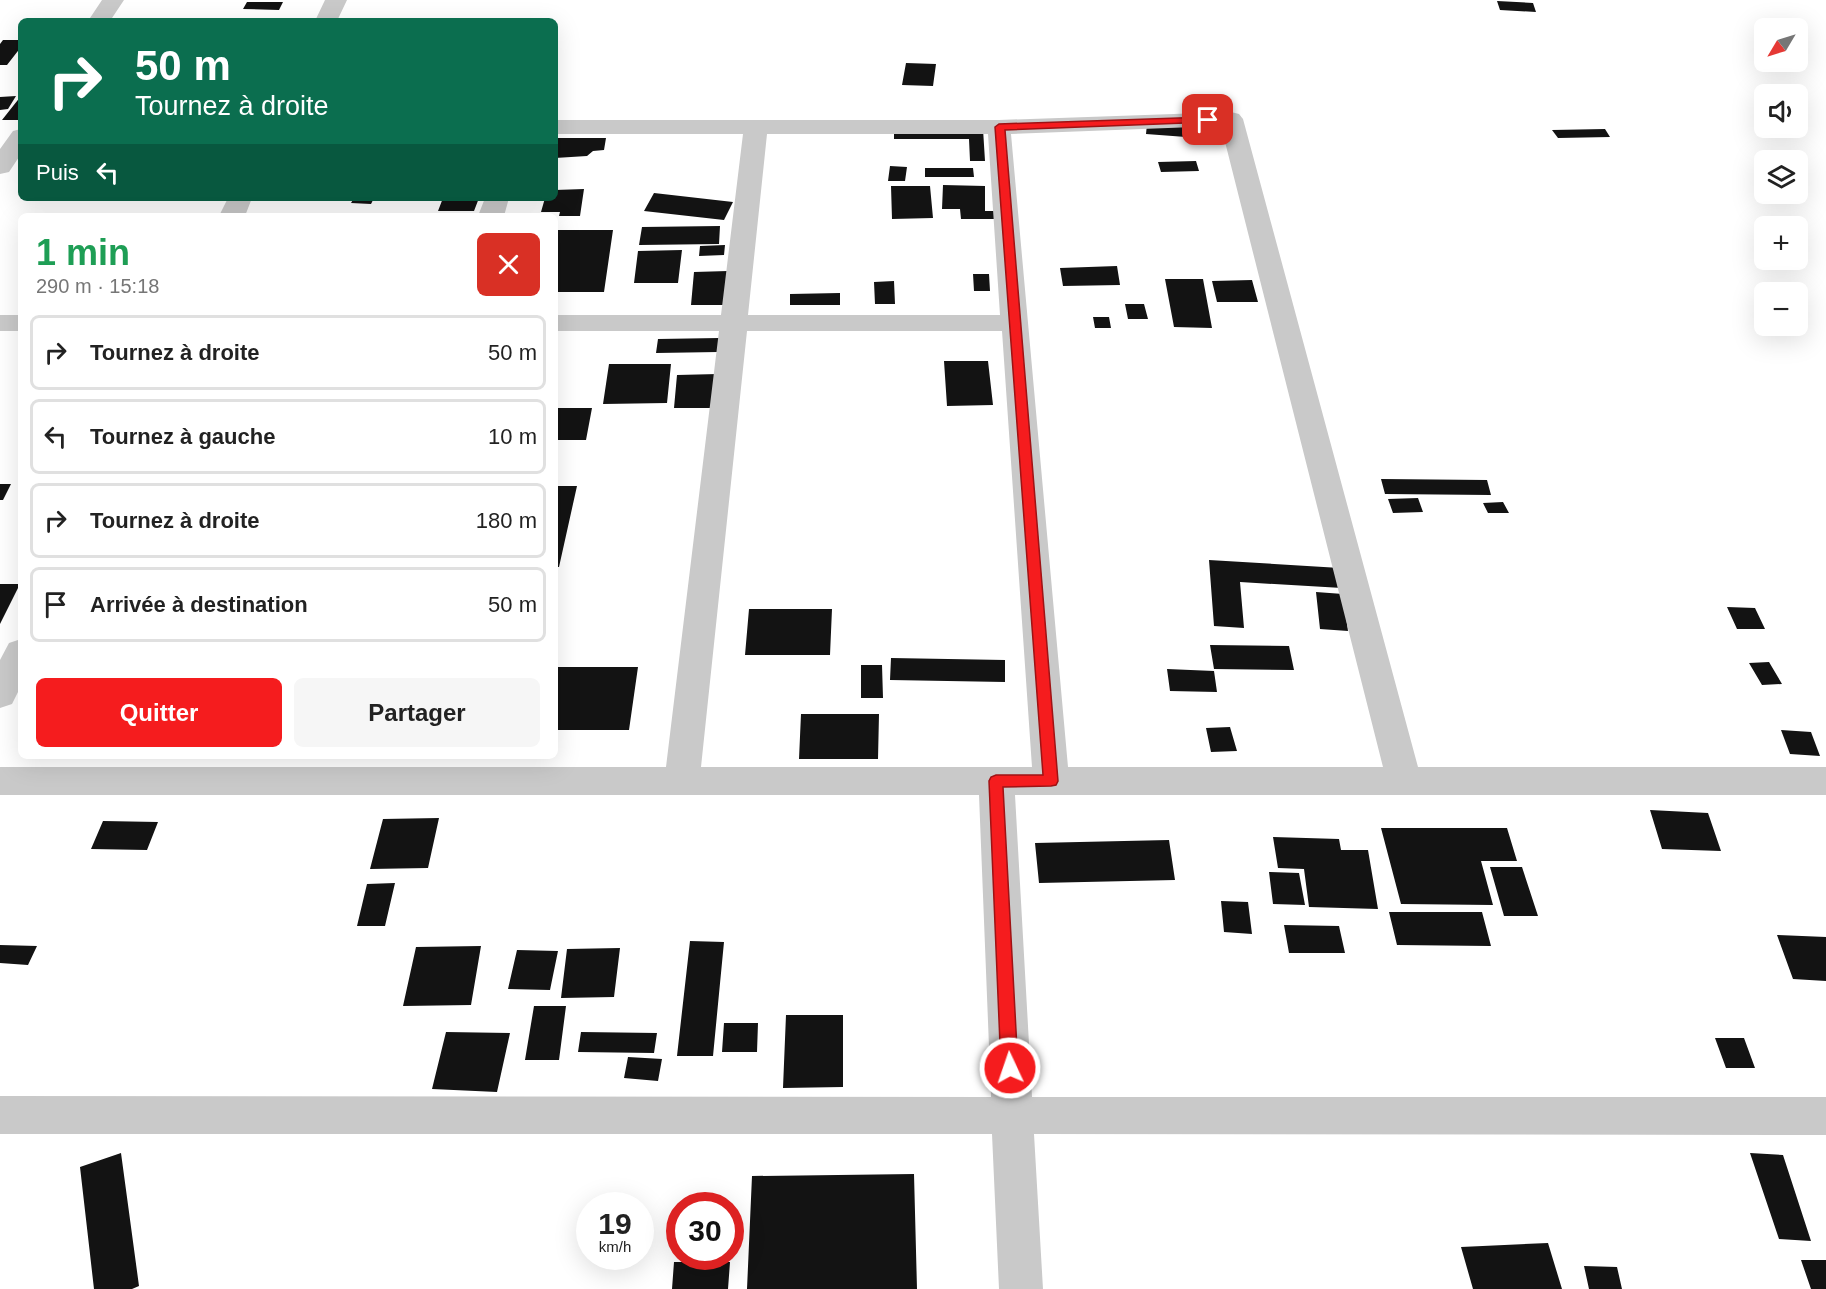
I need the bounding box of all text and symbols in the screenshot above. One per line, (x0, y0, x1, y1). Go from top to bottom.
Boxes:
north arrow (1754, 18, 1808, 72)
map controls (1754, 18, 1808, 336)
icon: right (36, 42, 114, 120)
text: 50 m (135, 42, 231, 89)
button: sound (1754, 84, 1808, 138)
text: Tournez à droite (135, 91, 329, 121)
pin (1182, 94, 1233, 145)
icon: arrive (1191, 103, 1224, 136)
button: layers (1754, 150, 1808, 204)
icon: left (91, 156, 124, 189)
text: Puis (36, 160, 79, 185)
button: + (1754, 216, 1808, 270)
text: 1 min (36, 232, 130, 273)
button: close (477, 233, 540, 296)
text: 290 m · 15:18 (36, 275, 159, 297)
button: − (1754, 282, 1808, 336)
icon: right (39, 336, 72, 369)
text: Tournez à droite (90, 340, 260, 365)
text: 50 m (488, 340, 537, 365)
icon: left (39, 420, 72, 453)
text: Tournez à gauche (90, 424, 275, 449)
text: 10 m (488, 424, 537, 449)
icon: right (39, 504, 72, 537)
text: Tournez à droite (90, 508, 260, 533)
text: 180 m (476, 508, 537, 533)
icon: arrive (39, 588, 72, 621)
text: Arrivée à destination (90, 592, 308, 617)
text: 50 m (488, 592, 537, 617)
button: Quitter (36, 678, 282, 747)
button: Partager (294, 678, 540, 747)
position arrow (978, 1036, 1042, 1100)
speed limit sign: 30 (666, 1192, 744, 1270)
text: 19 (598, 1207, 632, 1240)
text: km/h (599, 1238, 631, 1255)

